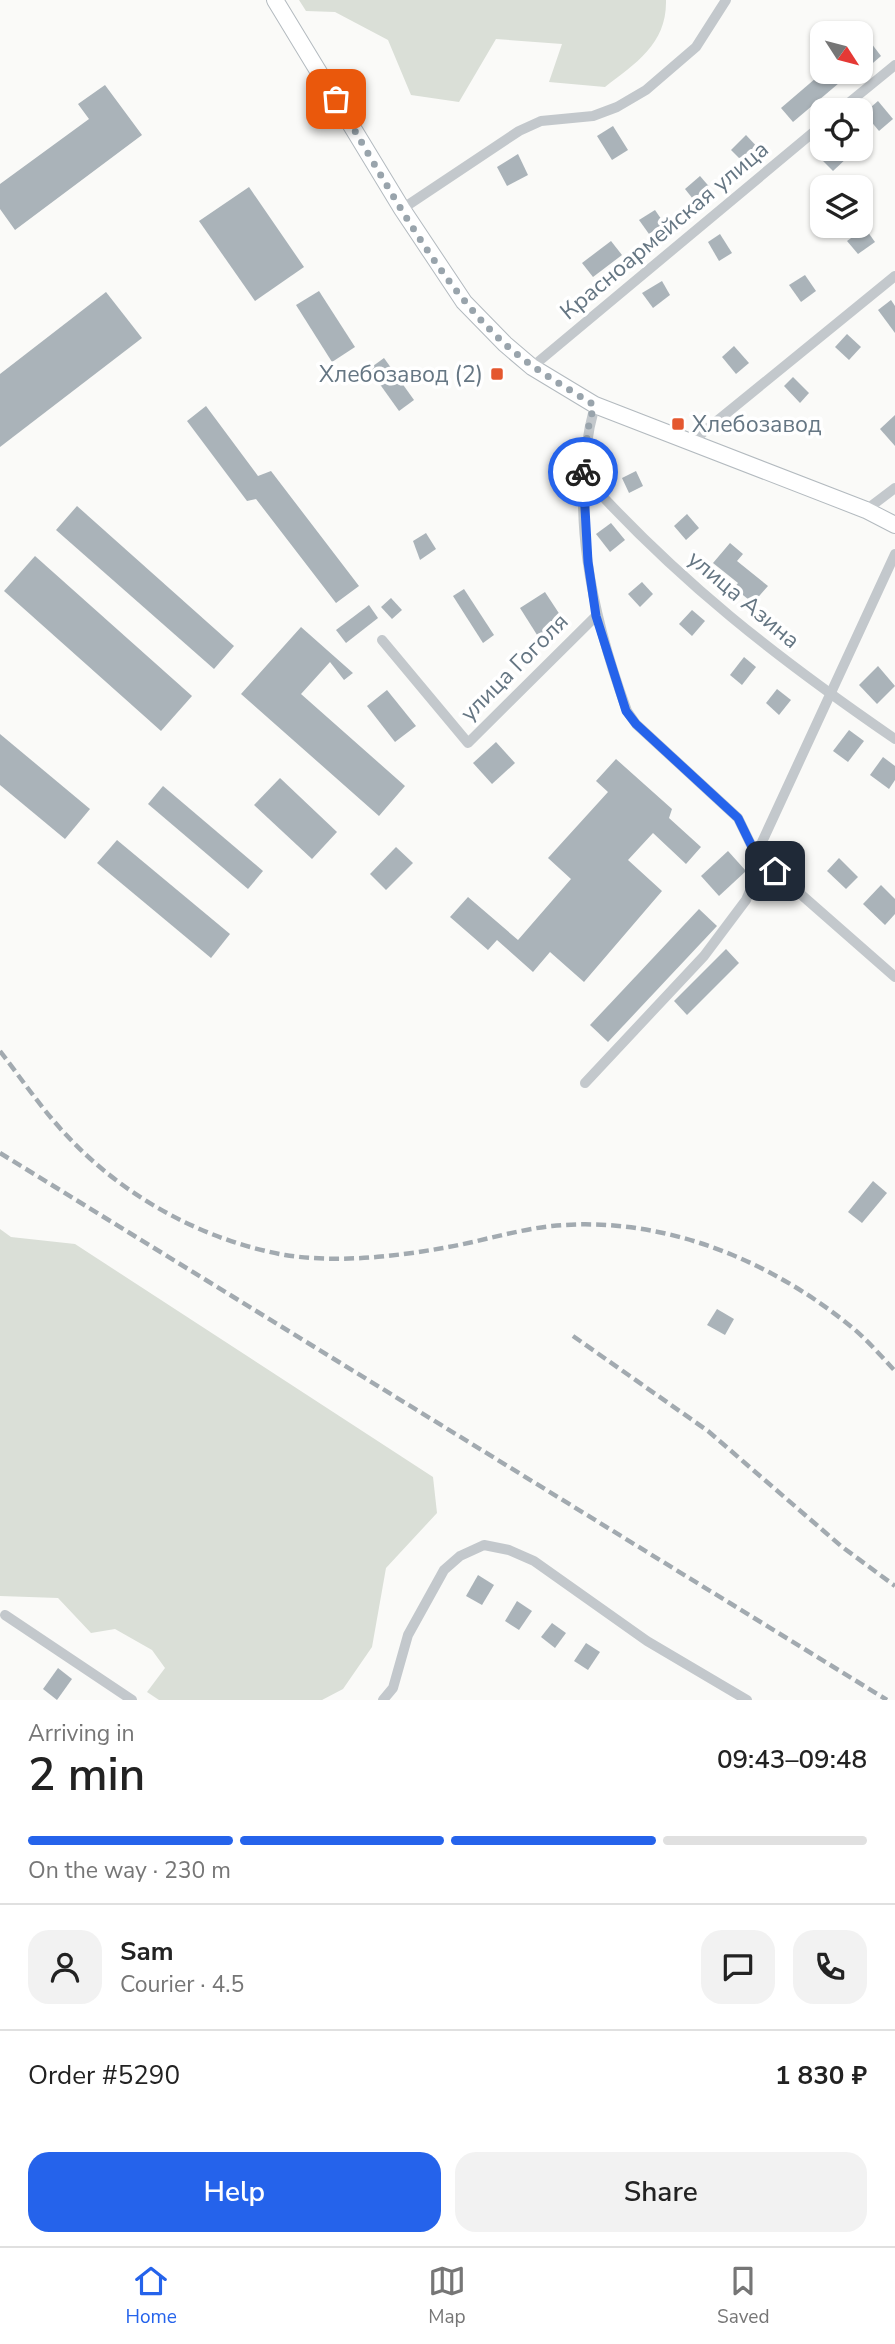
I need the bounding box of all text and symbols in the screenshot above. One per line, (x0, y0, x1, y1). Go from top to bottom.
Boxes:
north arrow (810, 21, 873, 84)
map controls (810, 21, 873, 238)
pin (306, 69, 366, 129)
icon: bag (317, 80, 355, 118)
button: locate (810, 98, 873, 161)
street label: Красноармейская улица (554, 134, 775, 327)
button: layers (810, 175, 873, 238)
place label: Хлебозавод (2) (319, 359, 483, 390)
marker: Хлебозавод (2) (489, 366, 505, 382)
place label: Хлебозавод (692, 409, 822, 440)
marker: Хлебозавод (670, 416, 686, 432)
courier (548, 437, 618, 507)
icon: bike (564, 453, 602, 491)
street label: улица Азина (681, 543, 806, 655)
street label: улица Гоголя (453, 606, 575, 728)
pin (745, 841, 805, 901)
icon: home (756, 852, 794, 890)
text: Arriving in (28, 1718, 135, 1749)
text: 09:43–09:48 (717, 1742, 867, 1777)
text: 2 min (28, 1743, 145, 1806)
text: On the way · 230 m (28, 1855, 231, 1886)
button: person (28, 1930, 102, 2004)
button: chat (701, 1930, 775, 2004)
button: phone (793, 1930, 867, 2004)
text: Sam (120, 1934, 173, 1969)
text: Courier · 4.5 (120, 1969, 244, 2000)
text: Order #5290 (28, 2058, 180, 2093)
text: 1 830 ₽ (775, 2058, 867, 2093)
button: Help (28, 2152, 441, 2232)
button: Share (455, 2152, 867, 2232)
tab: Home (126, 2262, 177, 2330)
tab: Map (428, 2262, 466, 2330)
tab: Saved (717, 2262, 769, 2330)

